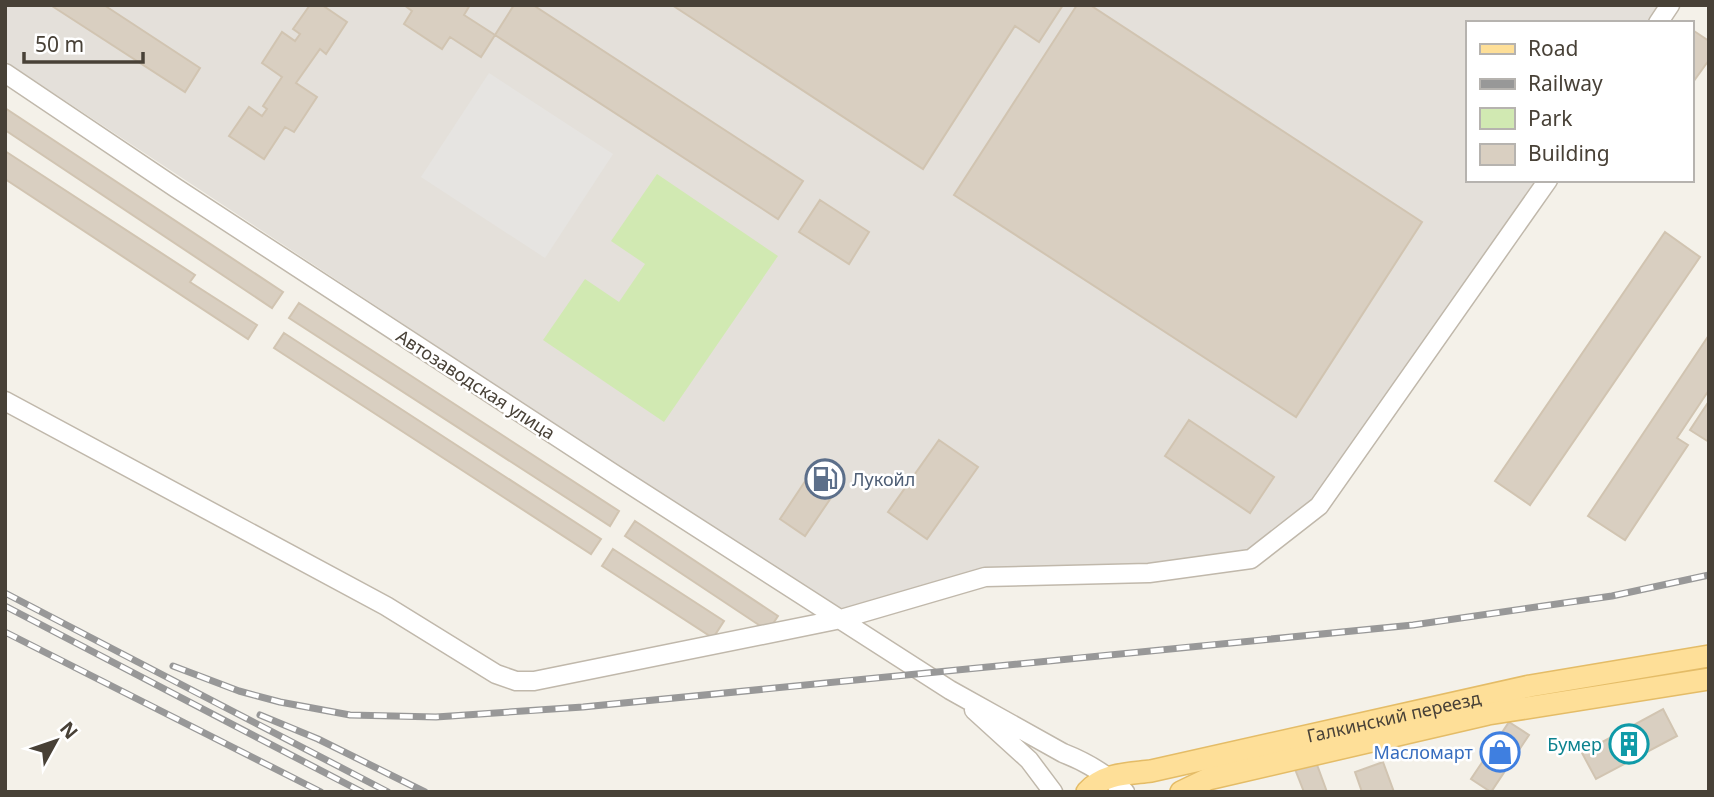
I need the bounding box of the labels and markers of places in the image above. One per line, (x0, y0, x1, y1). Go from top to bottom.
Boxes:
fuel station icon: Лукойл (804, 458, 846, 500)
place label: Лукойл (852, 467, 915, 491)
building icon: Бумер (1608, 723, 1650, 765)
shop icon: Масломарт (1479, 731, 1521, 773)
place label: Бумер (1547, 732, 1602, 756)
place label: Масломарт (1374, 740, 1474, 764)

